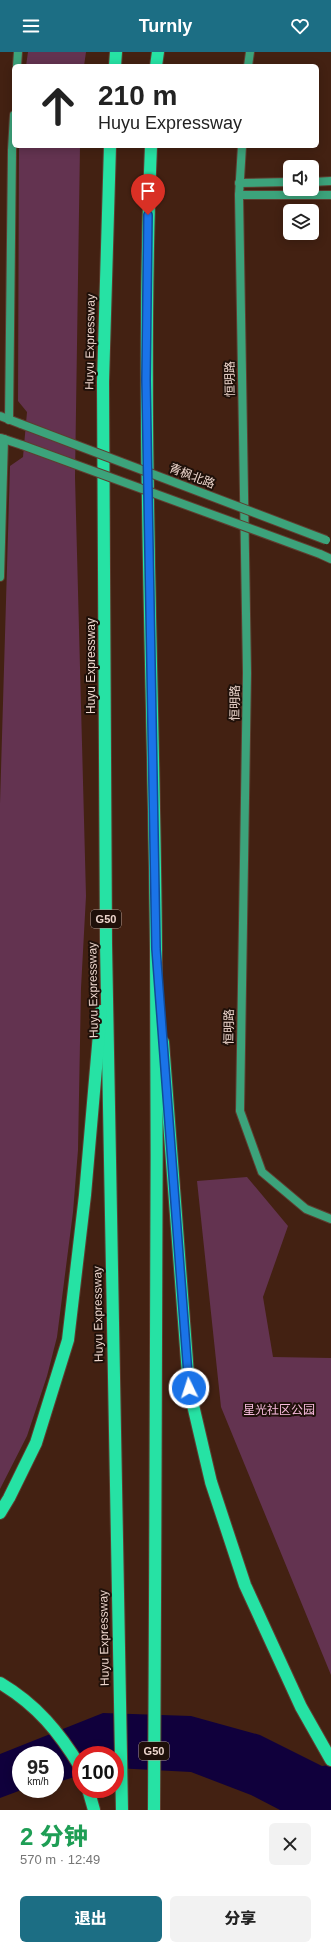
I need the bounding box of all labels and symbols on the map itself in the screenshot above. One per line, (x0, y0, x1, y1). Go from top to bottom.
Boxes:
pin (131, 174, 165, 215)
street label: Huyu Expressway (82, 294, 98, 390)
street label: 恒明路 (223, 361, 237, 397)
street label: 青枫北路 (167, 461, 217, 491)
street label: Huyu Expressway (84, 618, 98, 714)
street label: 恒明路 (228, 685, 242, 721)
road number: G50 (91, 910, 121, 928)
street label: Huyu Expressway (85, 942, 101, 1038)
street label: 恒明路 (222, 1009, 236, 1045)
street label: Huyu Expressway (90, 1266, 106, 1362)
position arrow (168, 1367, 210, 1409)
park label: 星光社区公园 (243, 1403, 315, 1417)
street label: Huyu Expressway (96, 1590, 112, 1686)
road number: G50 (139, 1742, 169, 1760)
speed limit sign: 100 (72, 1746, 124, 1798)

